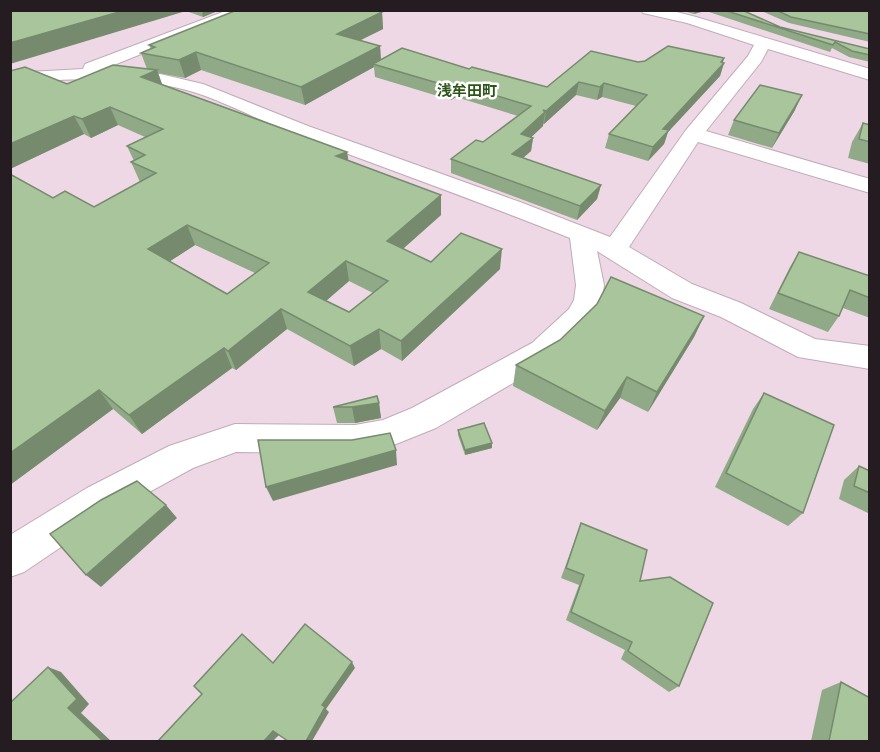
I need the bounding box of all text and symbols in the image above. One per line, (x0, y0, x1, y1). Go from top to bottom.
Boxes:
district label: 浅牟田町 (437, 82, 497, 100)

